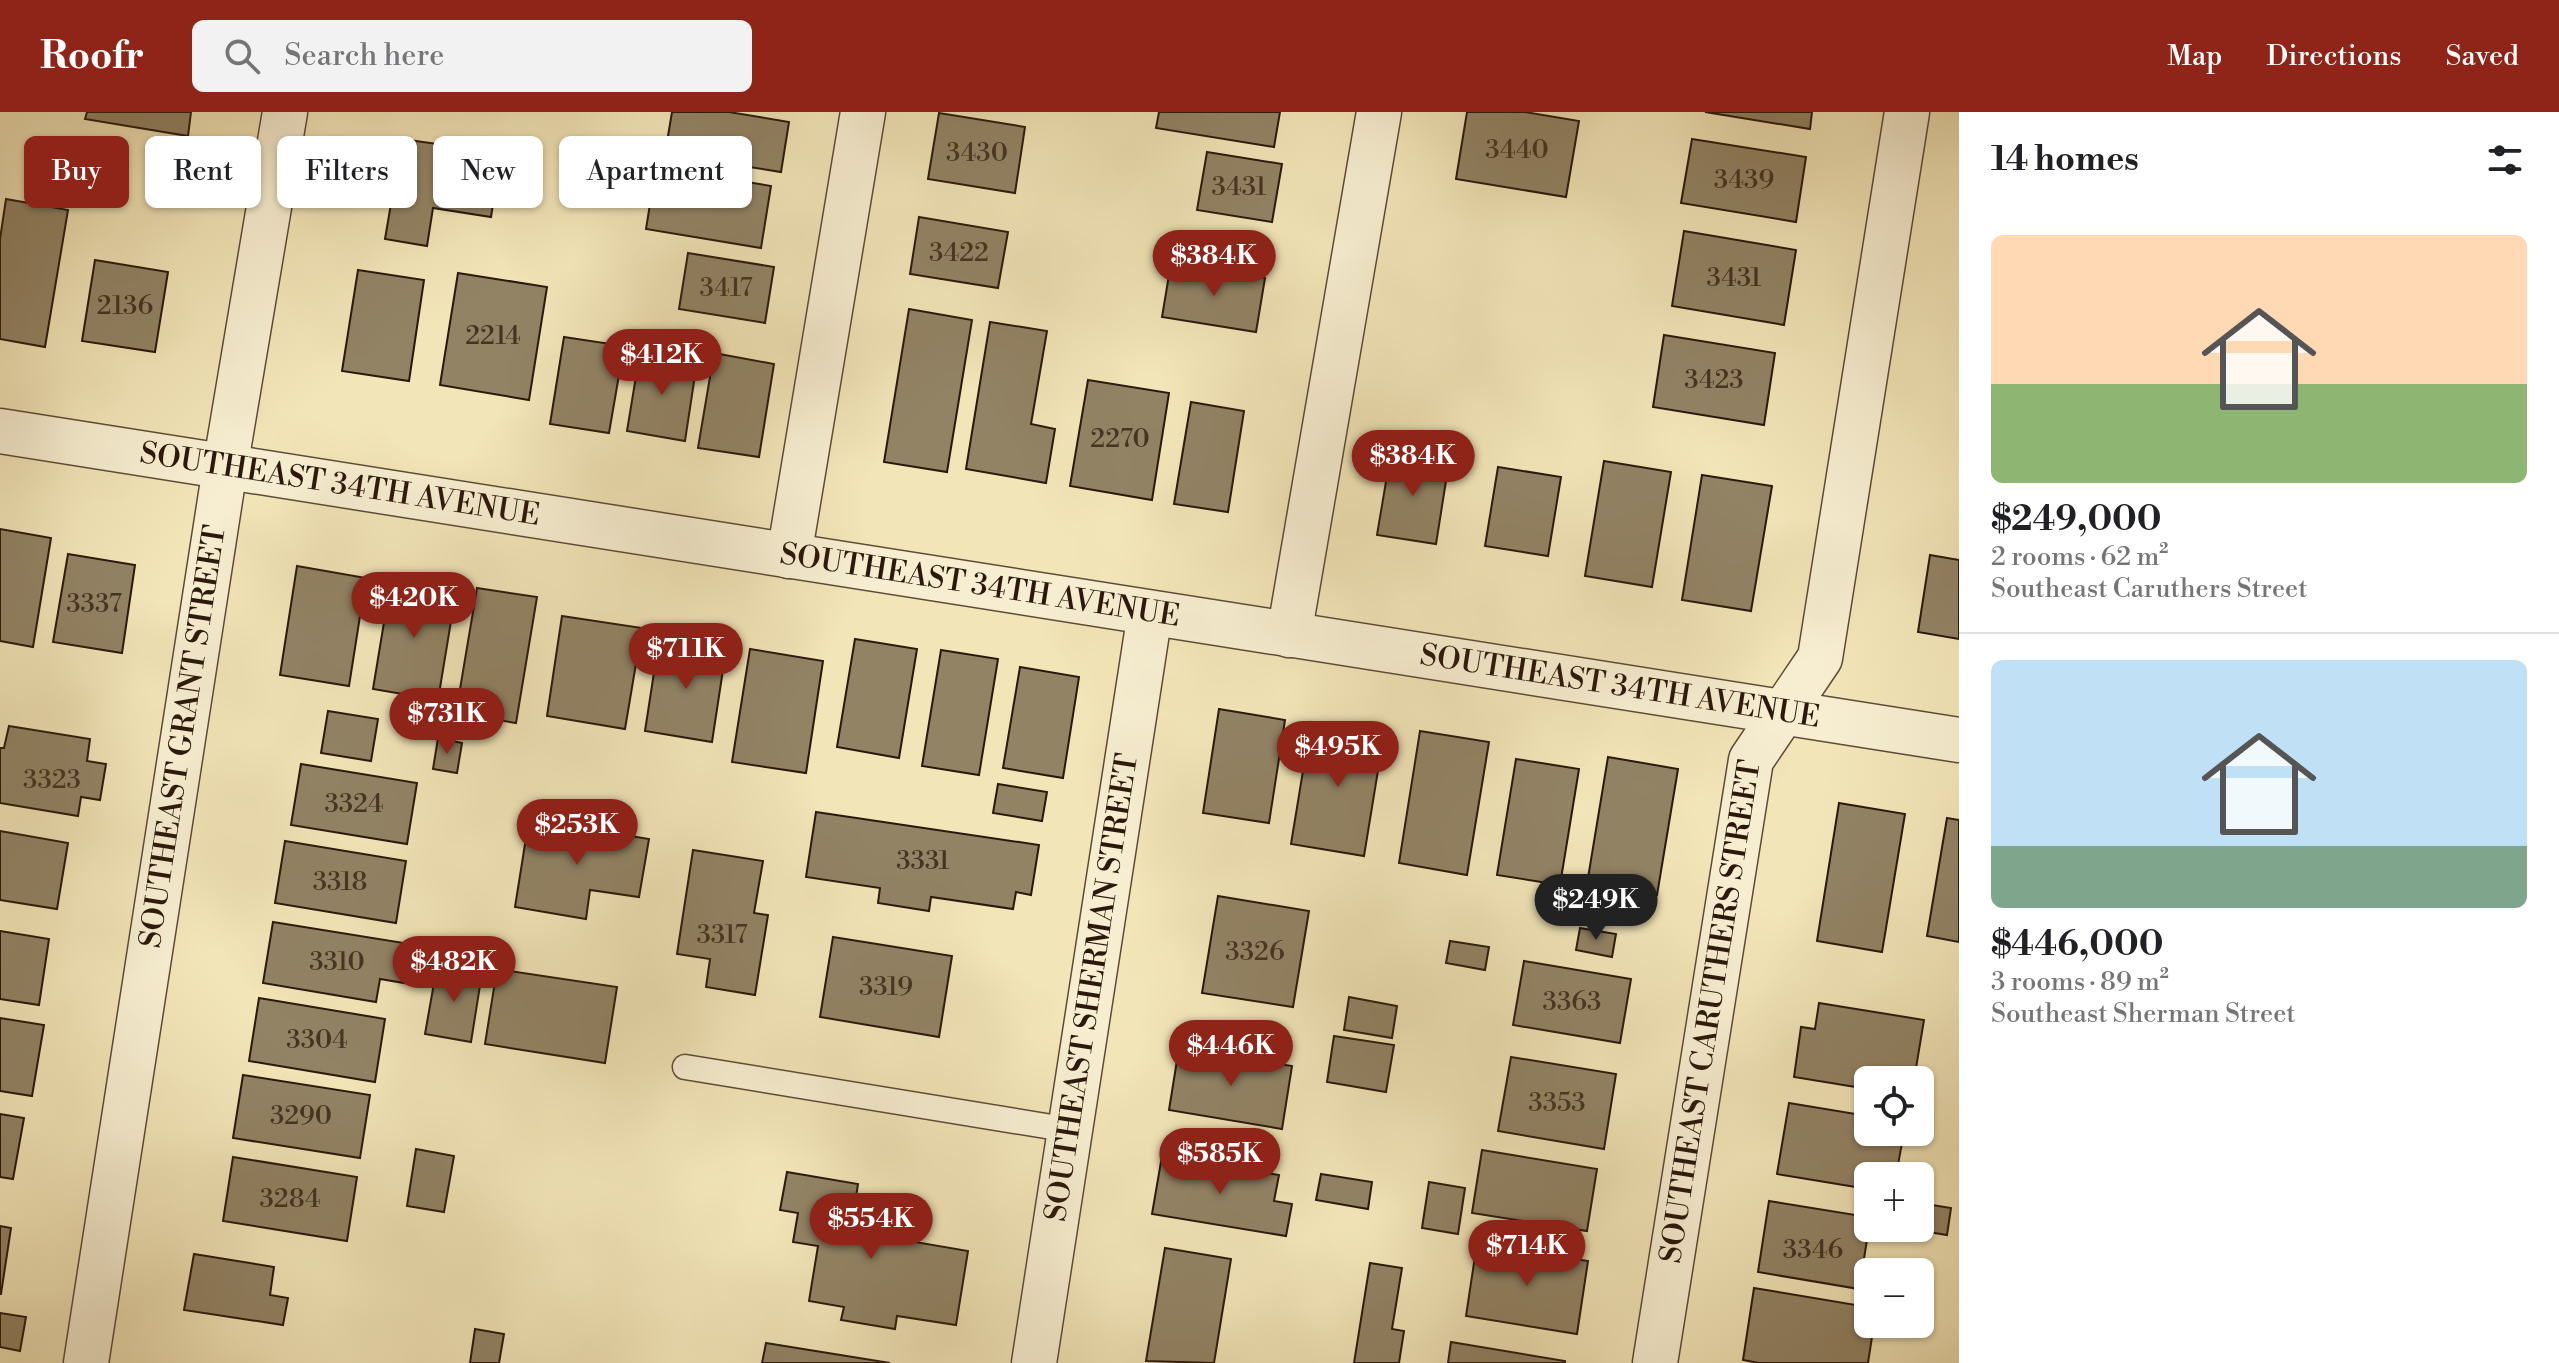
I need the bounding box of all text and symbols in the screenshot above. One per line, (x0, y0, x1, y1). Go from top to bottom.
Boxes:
search box (192, 20, 752, 92)
text: Roofr (40, 33, 144, 80)
icon: search (220, 34, 264, 78)
text: Search here (284, 37, 444, 75)
text: Map (2167, 39, 2222, 74)
text: Directions (2266, 39, 2401, 74)
text: Saved (2445, 39, 2519, 74)
house number: 3440 (1485, 134, 1549, 166)
chip: Buy (24, 136, 129, 208)
chip: Rent (145, 136, 261, 208)
chip: Filters (277, 136, 417, 208)
chip: New (433, 136, 543, 208)
chip: Apartment (559, 136, 752, 208)
house number: 3430 (946, 137, 1008, 169)
icon: filters (2483, 138, 2527, 182)
text: 14 homes (1991, 139, 2139, 181)
house number: 3439 (1714, 164, 1774, 196)
house number: 3431 (1211, 171, 1267, 203)
pin: $384K (1158, 230, 1270, 298)
house number: 3422 (929, 237, 989, 269)
text: $384K (1171, 240, 1257, 272)
house number: 3431 (1706, 262, 1762, 294)
house number: 3417 (699, 272, 753, 304)
icon: home (2187, 287, 2331, 431)
house number: 2136 (97, 290, 153, 322)
house number: 2214 (465, 320, 521, 352)
pin: $412K (606, 329, 718, 397)
text: $412K (621, 339, 703, 371)
house number: 3423 (1684, 364, 1744, 396)
house number: 2270 (1090, 423, 1150, 455)
pin: $384K (1357, 430, 1469, 498)
street label: SOUTHEAST 34TH AVENUE (137, 434, 543, 535)
text: $384K (1370, 440, 1456, 472)
text: $249,000 (1991, 499, 2162, 541)
street label: SOUTHEAST GRANT STREET (132, 523, 235, 951)
street label: SOUTHEAST 34TH AVENUE (777, 535, 1183, 636)
text: 2 rooms · 62 m² (1991, 541, 2168, 573)
pin: $420K (358, 572, 470, 640)
text: Southeast Caruthers Street (1991, 573, 2307, 605)
text: $420K (369, 582, 459, 614)
house number: 3337 (66, 588, 122, 620)
pin: $711K (630, 623, 742, 691)
text: $711K (647, 633, 725, 665)
street label: SOUTHEAST 34TH AVENUE (1417, 636, 1823, 737)
pin: $731K (391, 688, 503, 756)
text: $731K (407, 698, 487, 730)
icon: home (2187, 712, 2331, 856)
pin: $495K (1282, 721, 1394, 789)
text: $495K (1295, 731, 1381, 763)
street label: SOUTHEAST SHERMAN STREET (1037, 751, 1147, 1224)
street label: SOUTHEAST CARUTHERS STREET (1652, 757, 1770, 1266)
house number: 3323 (23, 764, 81, 796)
house number: 3324 (324, 788, 384, 820)
pin: $253K (521, 799, 633, 867)
text: $253K (535, 809, 619, 841)
house number: 3331 (896, 845, 950, 877)
house number: 3318 (313, 866, 367, 898)
pin: $249K (1540, 874, 1652, 942)
text: $249K (1553, 884, 1639, 916)
house number: 3317 (696, 919, 748, 951)
text: $446,000 (1991, 924, 2163, 966)
pin: $482K (398, 936, 510, 1004)
house number: 3326 (1225, 936, 1285, 968)
house number: 3310 (309, 946, 365, 978)
text: $482K (411, 946, 497, 978)
text: 3 rooms · 89 m² (1991, 966, 2169, 998)
house number: 3319 (859, 971, 913, 1003)
house number: 3363 (1543, 986, 1601, 1018)
text: Southeast Sherman Street (1991, 998, 2296, 1030)
pin: $446K (1175, 1020, 1287, 1088)
house number: 3304 (286, 1024, 348, 1056)
text: $446K (1187, 1030, 1275, 1062)
map controls (1854, 1066, 1934, 1338)
button: locate (1854, 1066, 1934, 1146)
house number: 3353 (1528, 1087, 1586, 1119)
house number: 3290 (270, 1100, 332, 1132)
pin: $585K (1164, 1128, 1276, 1196)
text: $585K (1177, 1138, 1263, 1170)
button: + (1854, 1162, 1934, 1242)
house number: 3284 (260, 1183, 321, 1215)
pin: $554K (815, 1193, 927, 1261)
text: $554K (828, 1203, 914, 1235)
pin: $714K (1471, 1220, 1583, 1288)
text: $714K (1486, 1230, 1568, 1262)
house number: 3346 (1783, 1234, 1843, 1266)
button: − (1854, 1258, 1934, 1338)

